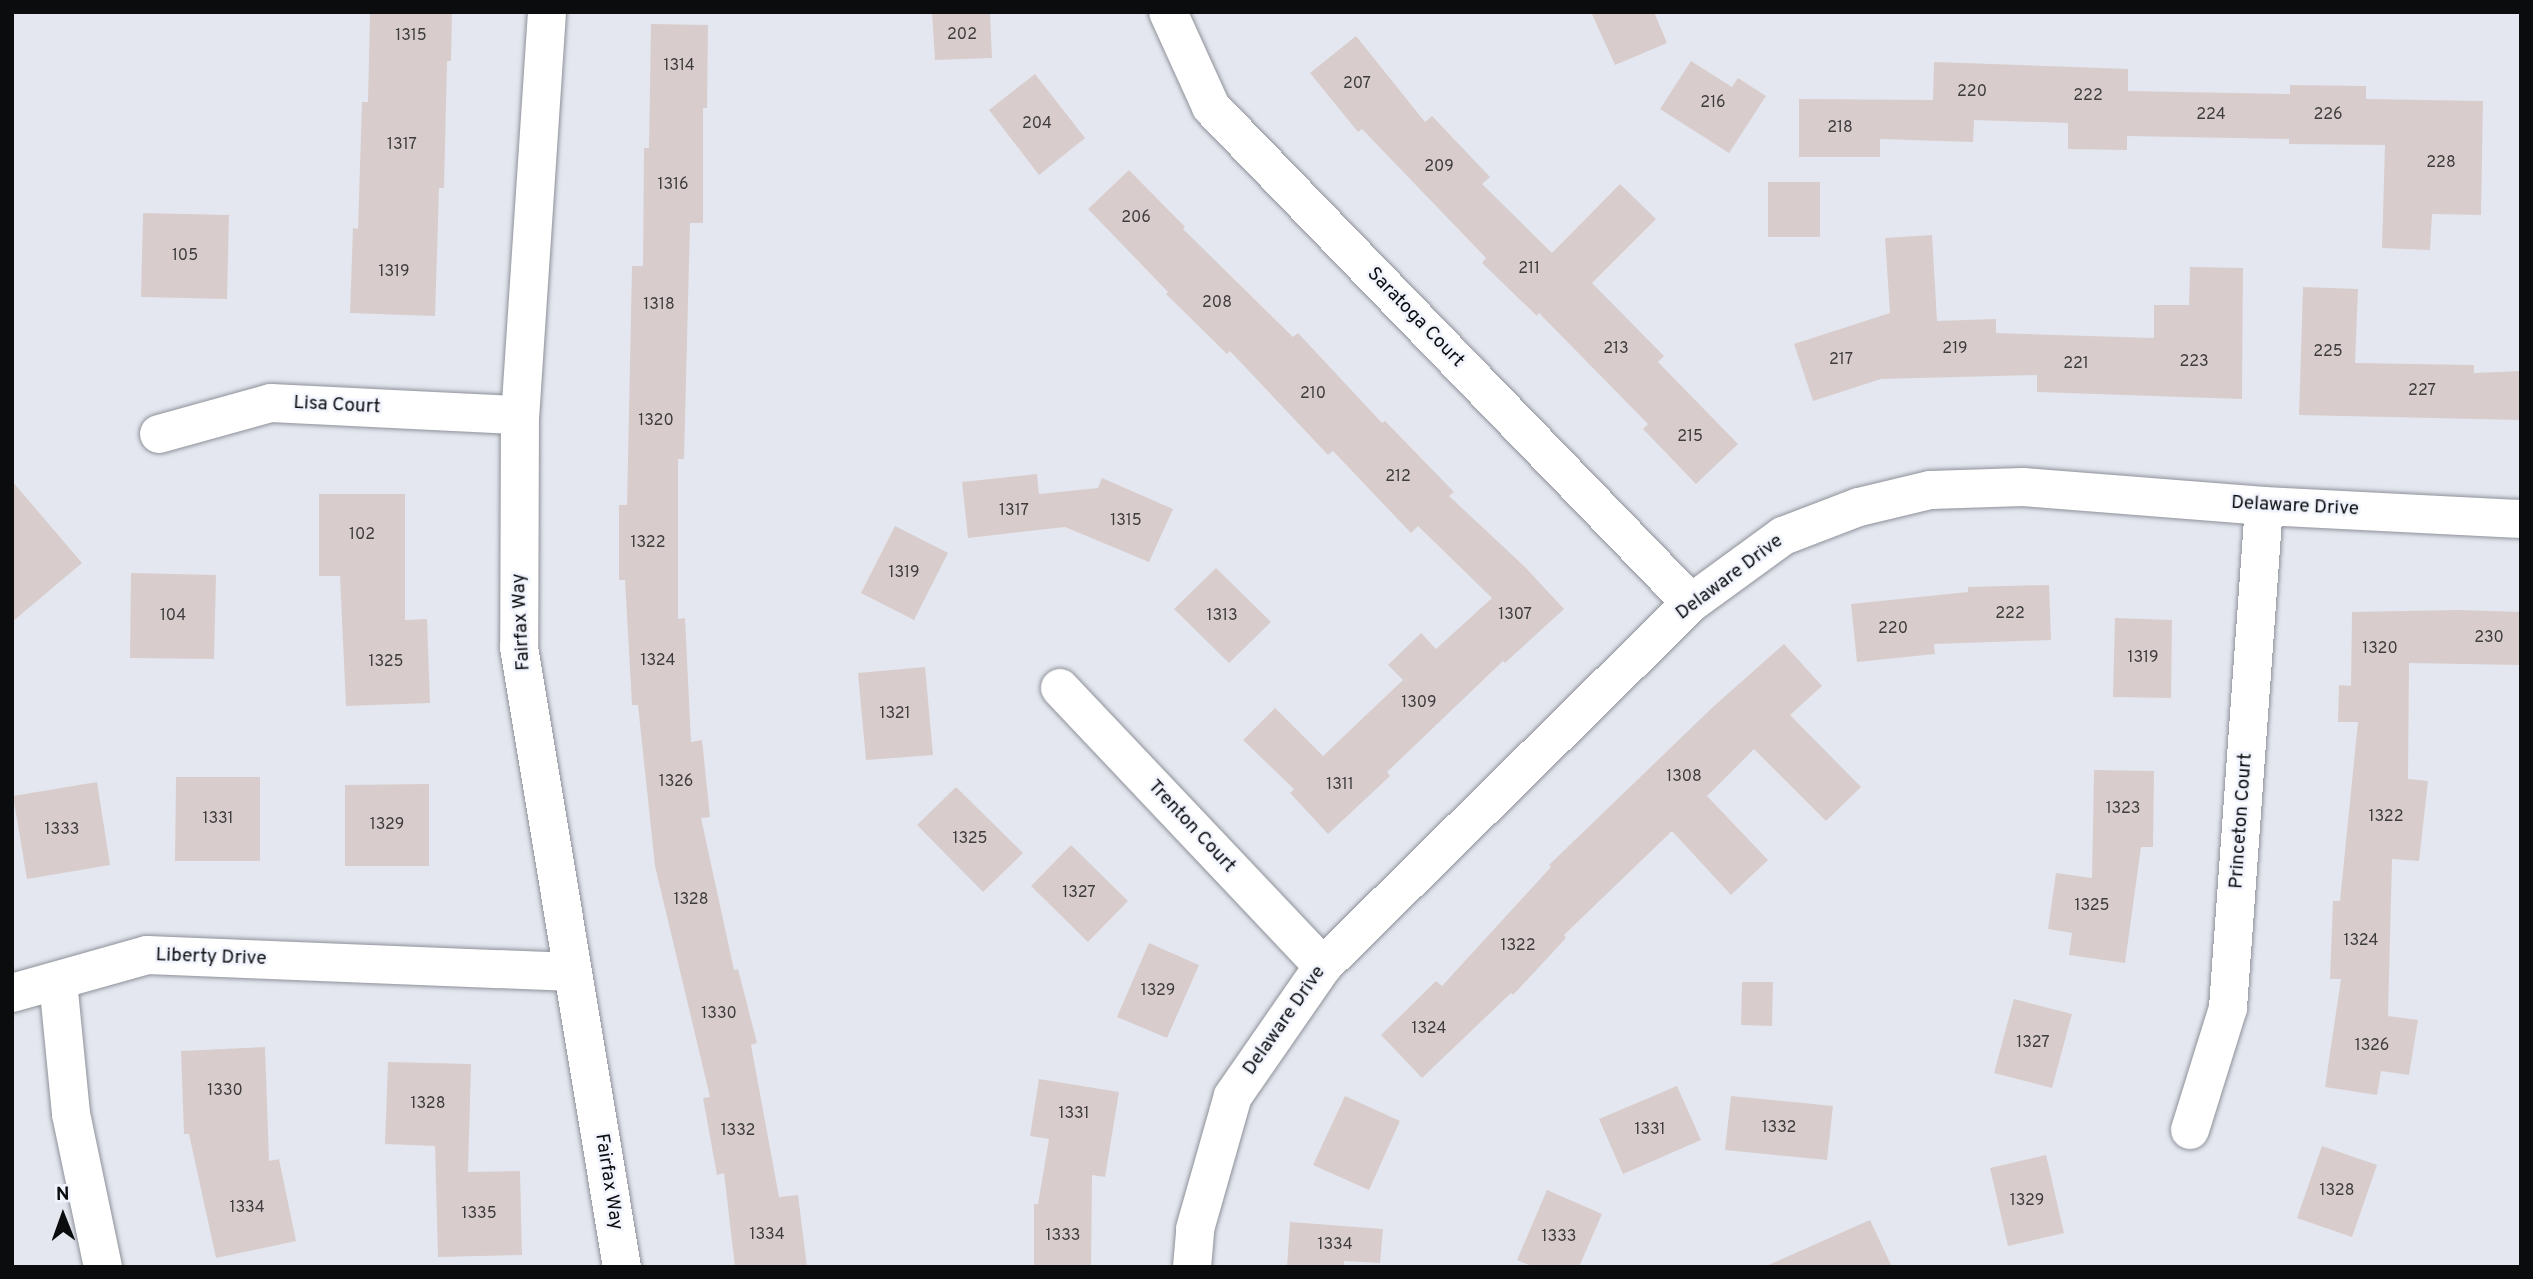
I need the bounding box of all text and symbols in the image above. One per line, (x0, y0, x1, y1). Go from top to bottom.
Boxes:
house number: 202 (947, 25, 977, 45)
house number: 1315 (395, 26, 427, 46)
house number: 1314 (663, 56, 695, 76)
house number: 207 (1343, 74, 1371, 94)
house number: 220 (1957, 82, 1987, 102)
house number: 222 (2073, 86, 2103, 106)
house number: 216 (1700, 93, 1726, 113)
house number: 224 (2196, 105, 2226, 125)
house number: 226 (2313, 105, 2343, 125)
house number: 204 (1022, 114, 1052, 134)
house number: 218 (1827, 118, 1853, 138)
house number: 1317 (387, 135, 417, 155)
house number: 228 (2426, 153, 2456, 173)
house number: 209 (1424, 157, 1454, 177)
house number: 1316 (657, 175, 689, 195)
house number: 206 (1121, 208, 1151, 228)
house number: 105 (172, 246, 198, 266)
house number: 211 (1518, 259, 1540, 279)
house number: 1319 (378, 262, 410, 282)
street label: Saratoga Court (1362, 263, 1468, 373)
house number: 208 (1202, 293, 1232, 313)
house number: 1318 (643, 295, 675, 315)
house number: 213 (1603, 339, 1629, 359)
house number: 219 (1942, 339, 1968, 359)
house number: 225 (2313, 342, 2343, 362)
house number: 217 (1829, 350, 1853, 370)
house number: 223 (2179, 352, 2209, 372)
house number: 221 (2063, 354, 2089, 374)
house number: 227 (2408, 381, 2436, 401)
house number: 210 (1300, 384, 1326, 404)
street label: Lisa Court (293, 392, 381, 420)
house number: 1320 (638, 411, 674, 431)
house number: 215 (1677, 427, 1703, 447)
house number: 212 (1385, 467, 1411, 487)
street label: Delaware Drive (2230, 492, 2360, 522)
house number: 1317 (999, 501, 1029, 521)
house number: 1315 (1110, 511, 1142, 531)
house number: 102 (349, 525, 375, 545)
street label: Delaware Drive (1672, 530, 1788, 626)
house number: 1322 (631, 533, 665, 553)
house number: 1319 (888, 563, 920, 583)
street label: Fairfax Way (508, 573, 536, 671)
house number: 222 (1995, 604, 2025, 624)
house number: 1307 (1498, 605, 1532, 625)
house number: 104 (160, 606, 186, 626)
house number: 1313 (1206, 606, 1238, 626)
house number: 220 (1878, 619, 1908, 639)
house number: 230 (2474, 628, 2504, 648)
house number: 1320 (2362, 639, 2398, 659)
house number: 1319 (2127, 648, 2159, 668)
house number: 1324 (641, 651, 675, 671)
house number: 1325 (368, 652, 404, 672)
house number: 1309 (1401, 693, 1437, 713)
house number: 1321 (879, 704, 911, 724)
street label: Princeton Court (2226, 752, 2258, 890)
house number: 1308 (1666, 767, 1702, 787)
house number: 1326 (659, 772, 693, 792)
house number: 1311 (1326, 775, 1354, 795)
street label: Trenton Court (1142, 776, 1240, 878)
house number: 1323 (2106, 799, 2140, 819)
house number: 1322 (2369, 807, 2403, 827)
house number: 1331 (202, 809, 234, 829)
house number: 1329 (370, 815, 404, 835)
house number: 1333 (45, 820, 79, 840)
house number: 1325 (952, 829, 988, 849)
house number: 1327 (1062, 883, 1096, 903)
house number: 1328 (674, 890, 708, 910)
house number: 1325 (2074, 896, 2110, 916)
house number: 1324 (2344, 931, 2378, 951)
house number: 1322 (1501, 936, 1535, 956)
street label: Liberty Drive (155, 945, 267, 971)
street label: Delaware Drive (1239, 962, 1331, 1080)
house number: 1329 (1141, 981, 1175, 1001)
house number: 1330 (701, 1004, 737, 1024)
house number: 1324 (1412, 1019, 1446, 1039)
house number: 1327 (2016, 1033, 2050, 1053)
house number: 1326 (2355, 1036, 2389, 1056)
house number: 1330 (207, 1081, 243, 1101)
house number: 1328 (411, 1094, 445, 1114)
house number: 1331 (1058, 1104, 1090, 1124)
house number: 1332 (1762, 1118, 1796, 1138)
house number: 1331 (1634, 1120, 1666, 1140)
house number: 1332 (721, 1121, 755, 1141)
street label: Fairfax Way (589, 1132, 627, 1232)
north arrow (28, 1181, 98, 1251)
house number: 1328 (2320, 1181, 2354, 1201)
text: N (56, 1183, 70, 1207)
house number: 1329 (2010, 1191, 2044, 1211)
house number: 1334 (229, 1198, 265, 1218)
house number: 1335 (461, 1204, 497, 1224)
house number: 1334 (749, 1225, 785, 1245)
house number: 1333 (1046, 1226, 1080, 1246)
house number: 1333 (1542, 1227, 1576, 1247)
house number: 1334 (1317, 1235, 1353, 1255)

